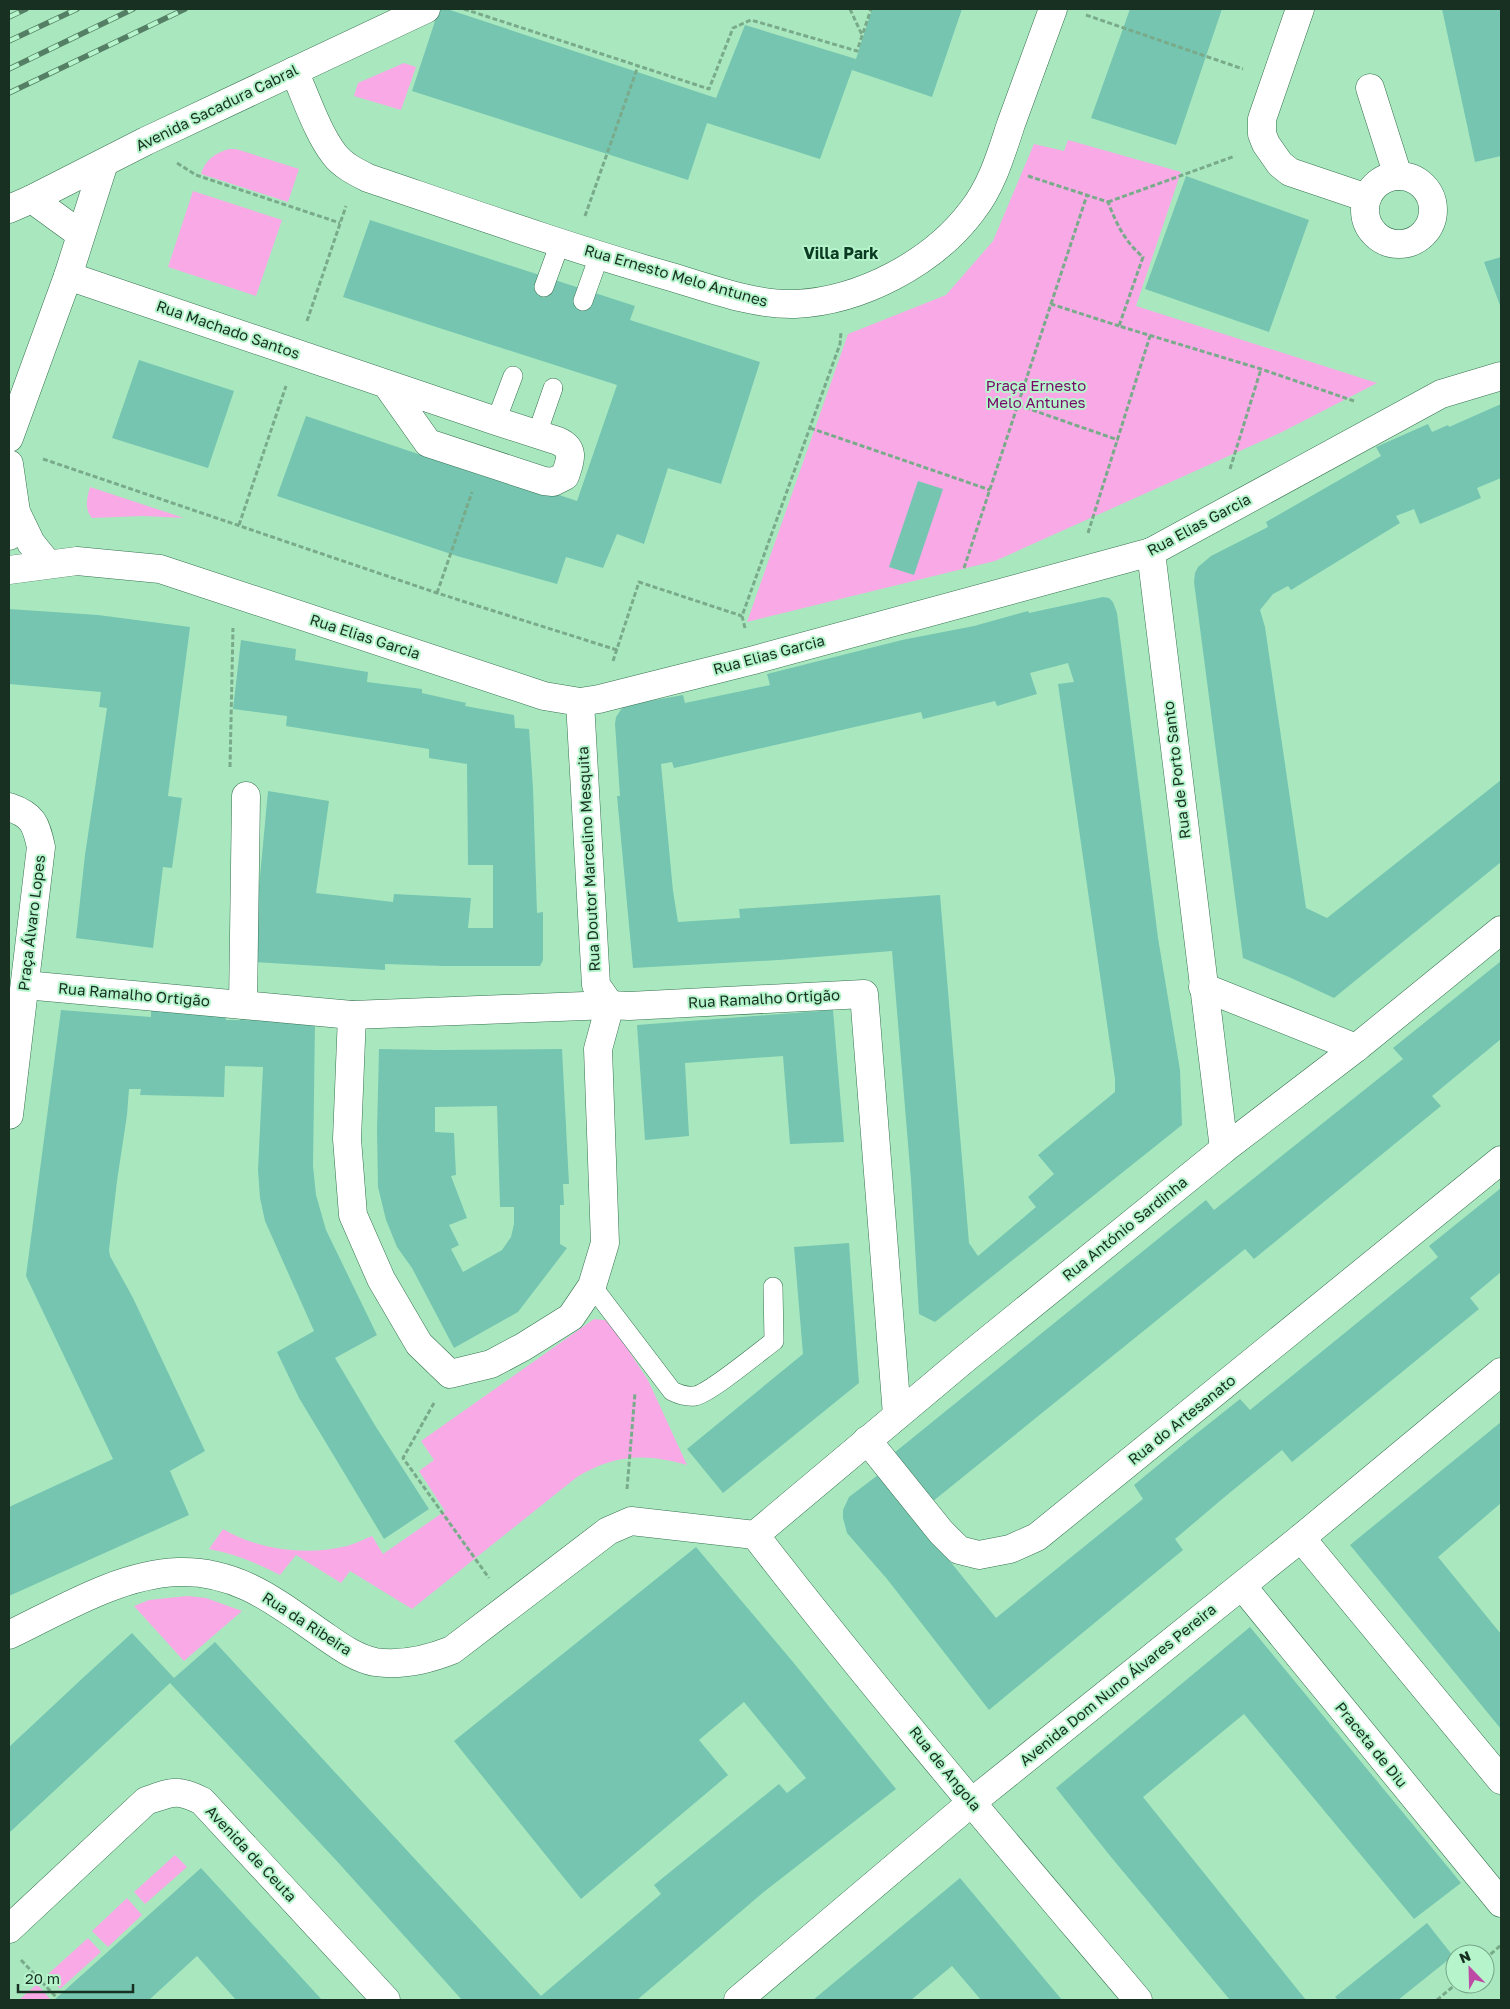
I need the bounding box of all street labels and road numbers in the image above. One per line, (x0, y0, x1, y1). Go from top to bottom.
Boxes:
street label: Avenida Sacadura Cabral (132, 60, 301, 154)
street label: Rua Ernesto Melo Antunes (583, 240, 770, 310)
street label: Rua Machado Santos (154, 296, 302, 362)
street label: Rua Elias Garcia (1144, 489, 1253, 559)
street label: Rua Elias Garcia (308, 610, 423, 662)
street label: Rua Elias Garcia (711, 630, 827, 678)
street label: Rua de Porto Santo (1159, 700, 1193, 840)
street label: Rua Doutor Marcelino Mesquita (573, 746, 603, 972)
street label: Praça Álvaro Lopes (14, 854, 48, 992)
street label: Rua Ramalho Ortigão (57, 978, 211, 1010)
street label: Rua Ramalho Ortigão (687, 985, 840, 1011)
street label: Rua António Sardinha (1058, 1172, 1190, 1284)
street label: Rua do Artesanato (1124, 1370, 1239, 1468)
street label: Rua da Ribeira (259, 1588, 356, 1659)
street label: Avenida Dom Nuno Álvares Pereira (1016, 1599, 1219, 1769)
street label: Praceta de Diu (1332, 1698, 1412, 1791)
street label: Rua de Angola (906, 1722, 985, 1814)
street label: Avenida de Ceuta (203, 1802, 301, 1905)

